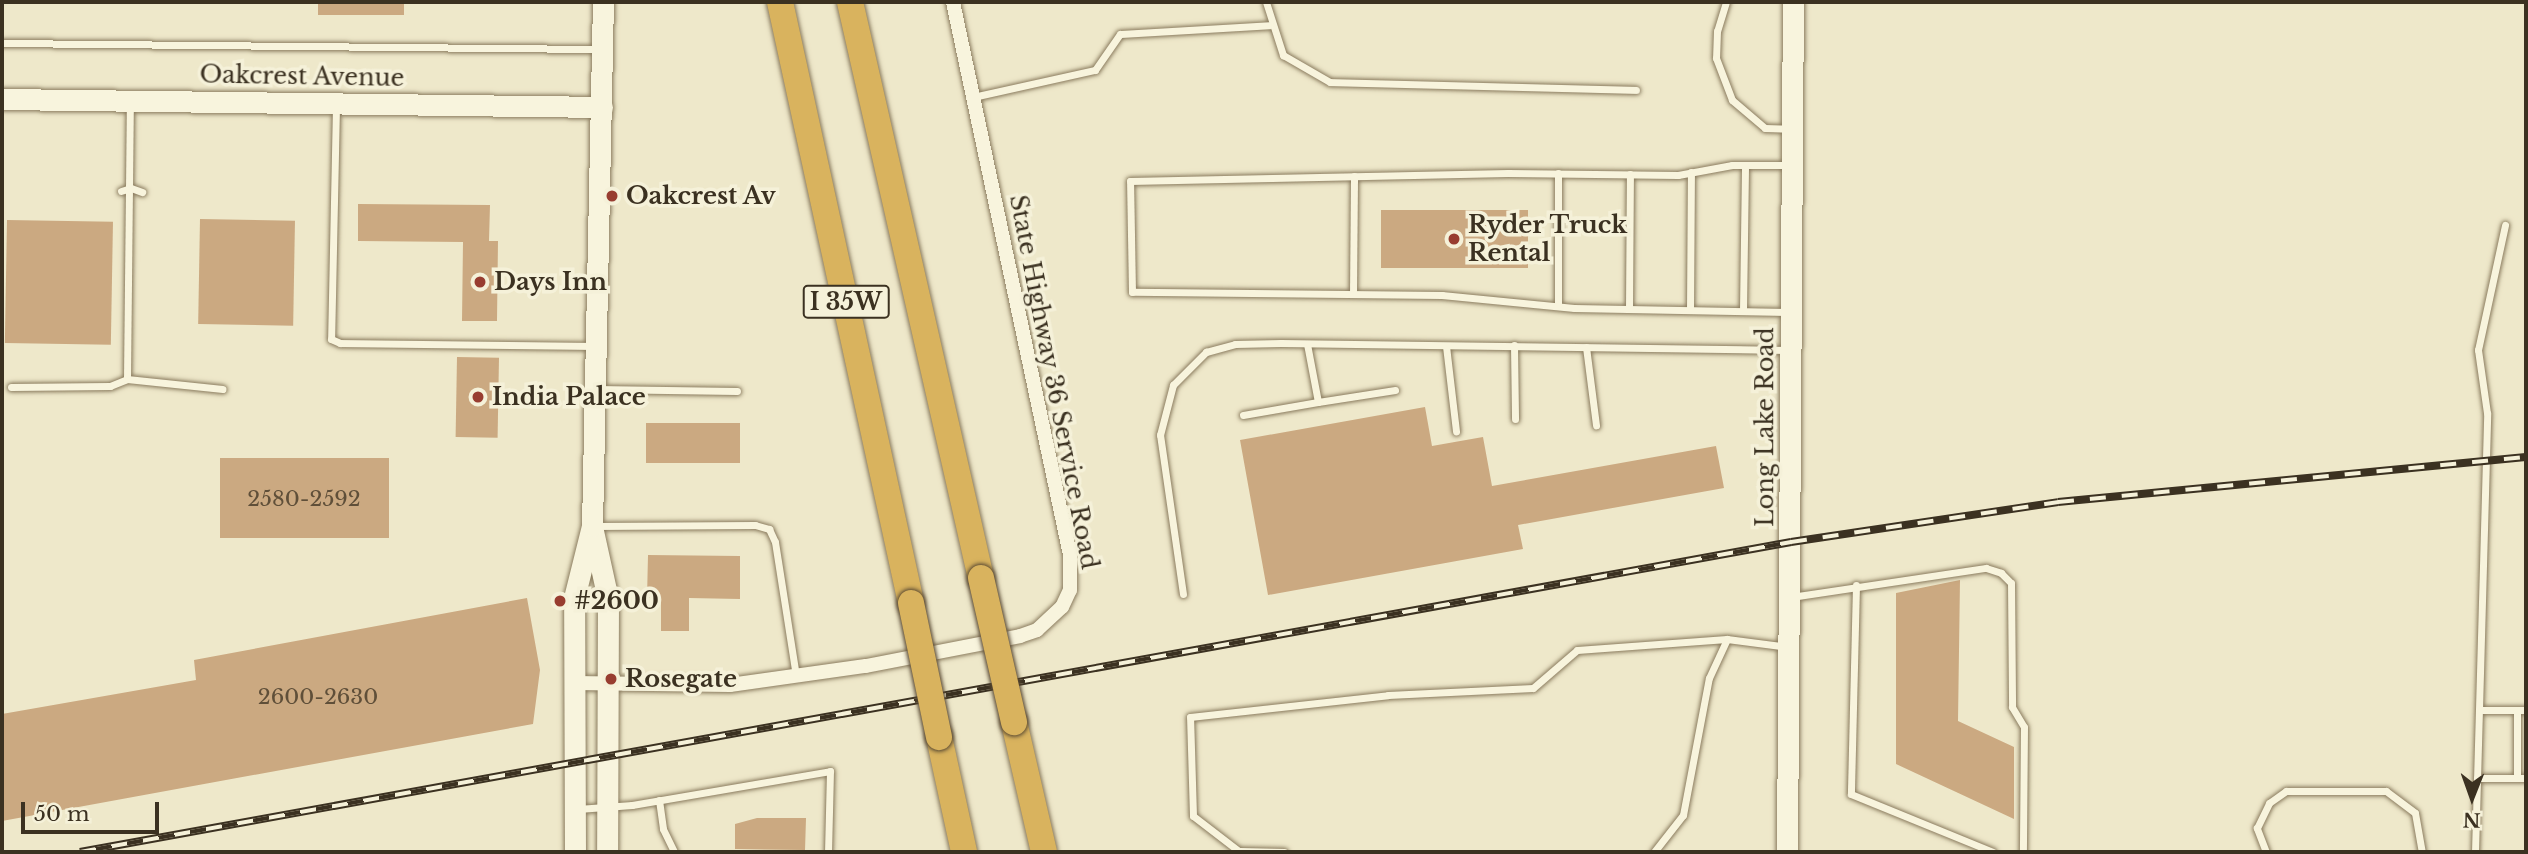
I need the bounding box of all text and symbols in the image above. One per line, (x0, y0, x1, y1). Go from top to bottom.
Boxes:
street label: Oakcrest Avenue (199, 60, 405, 92)
place label: Oakcrest Av (626, 182, 777, 210)
marker: Oakcrest Av (604, 188, 620, 204)
street label: State Highway 36 Service Road (1003, 192, 1105, 572)
place label: Ryder Truck Rental (1468, 211, 1628, 267)
marker: Ryder Truck Rental (1446, 231, 1462, 247)
place label: Days Inn (494, 268, 607, 296)
marker: Days Inn (472, 274, 488, 290)
road number: I 35W (802, 282, 890, 322)
street label: Long Lake Road (1751, 327, 1779, 527)
place label: India Palace (492, 383, 646, 411)
marker: India Palace (470, 389, 486, 405)
house number: 2580-2592 (247, 486, 361, 512)
place label: #2600 (574, 587, 659, 615)
marker: #2600 (552, 593, 568, 609)
place label: Rosegate (625, 665, 737, 693)
marker: Rosegate (603, 671, 619, 687)
house number: 2600-2630 (258, 684, 378, 710)
north arrow (2437, 763, 2507, 833)
scale bar (24, 788, 163, 832)
text: 50 m (34, 801, 89, 827)
text: N (2462, 808, 2481, 831)

